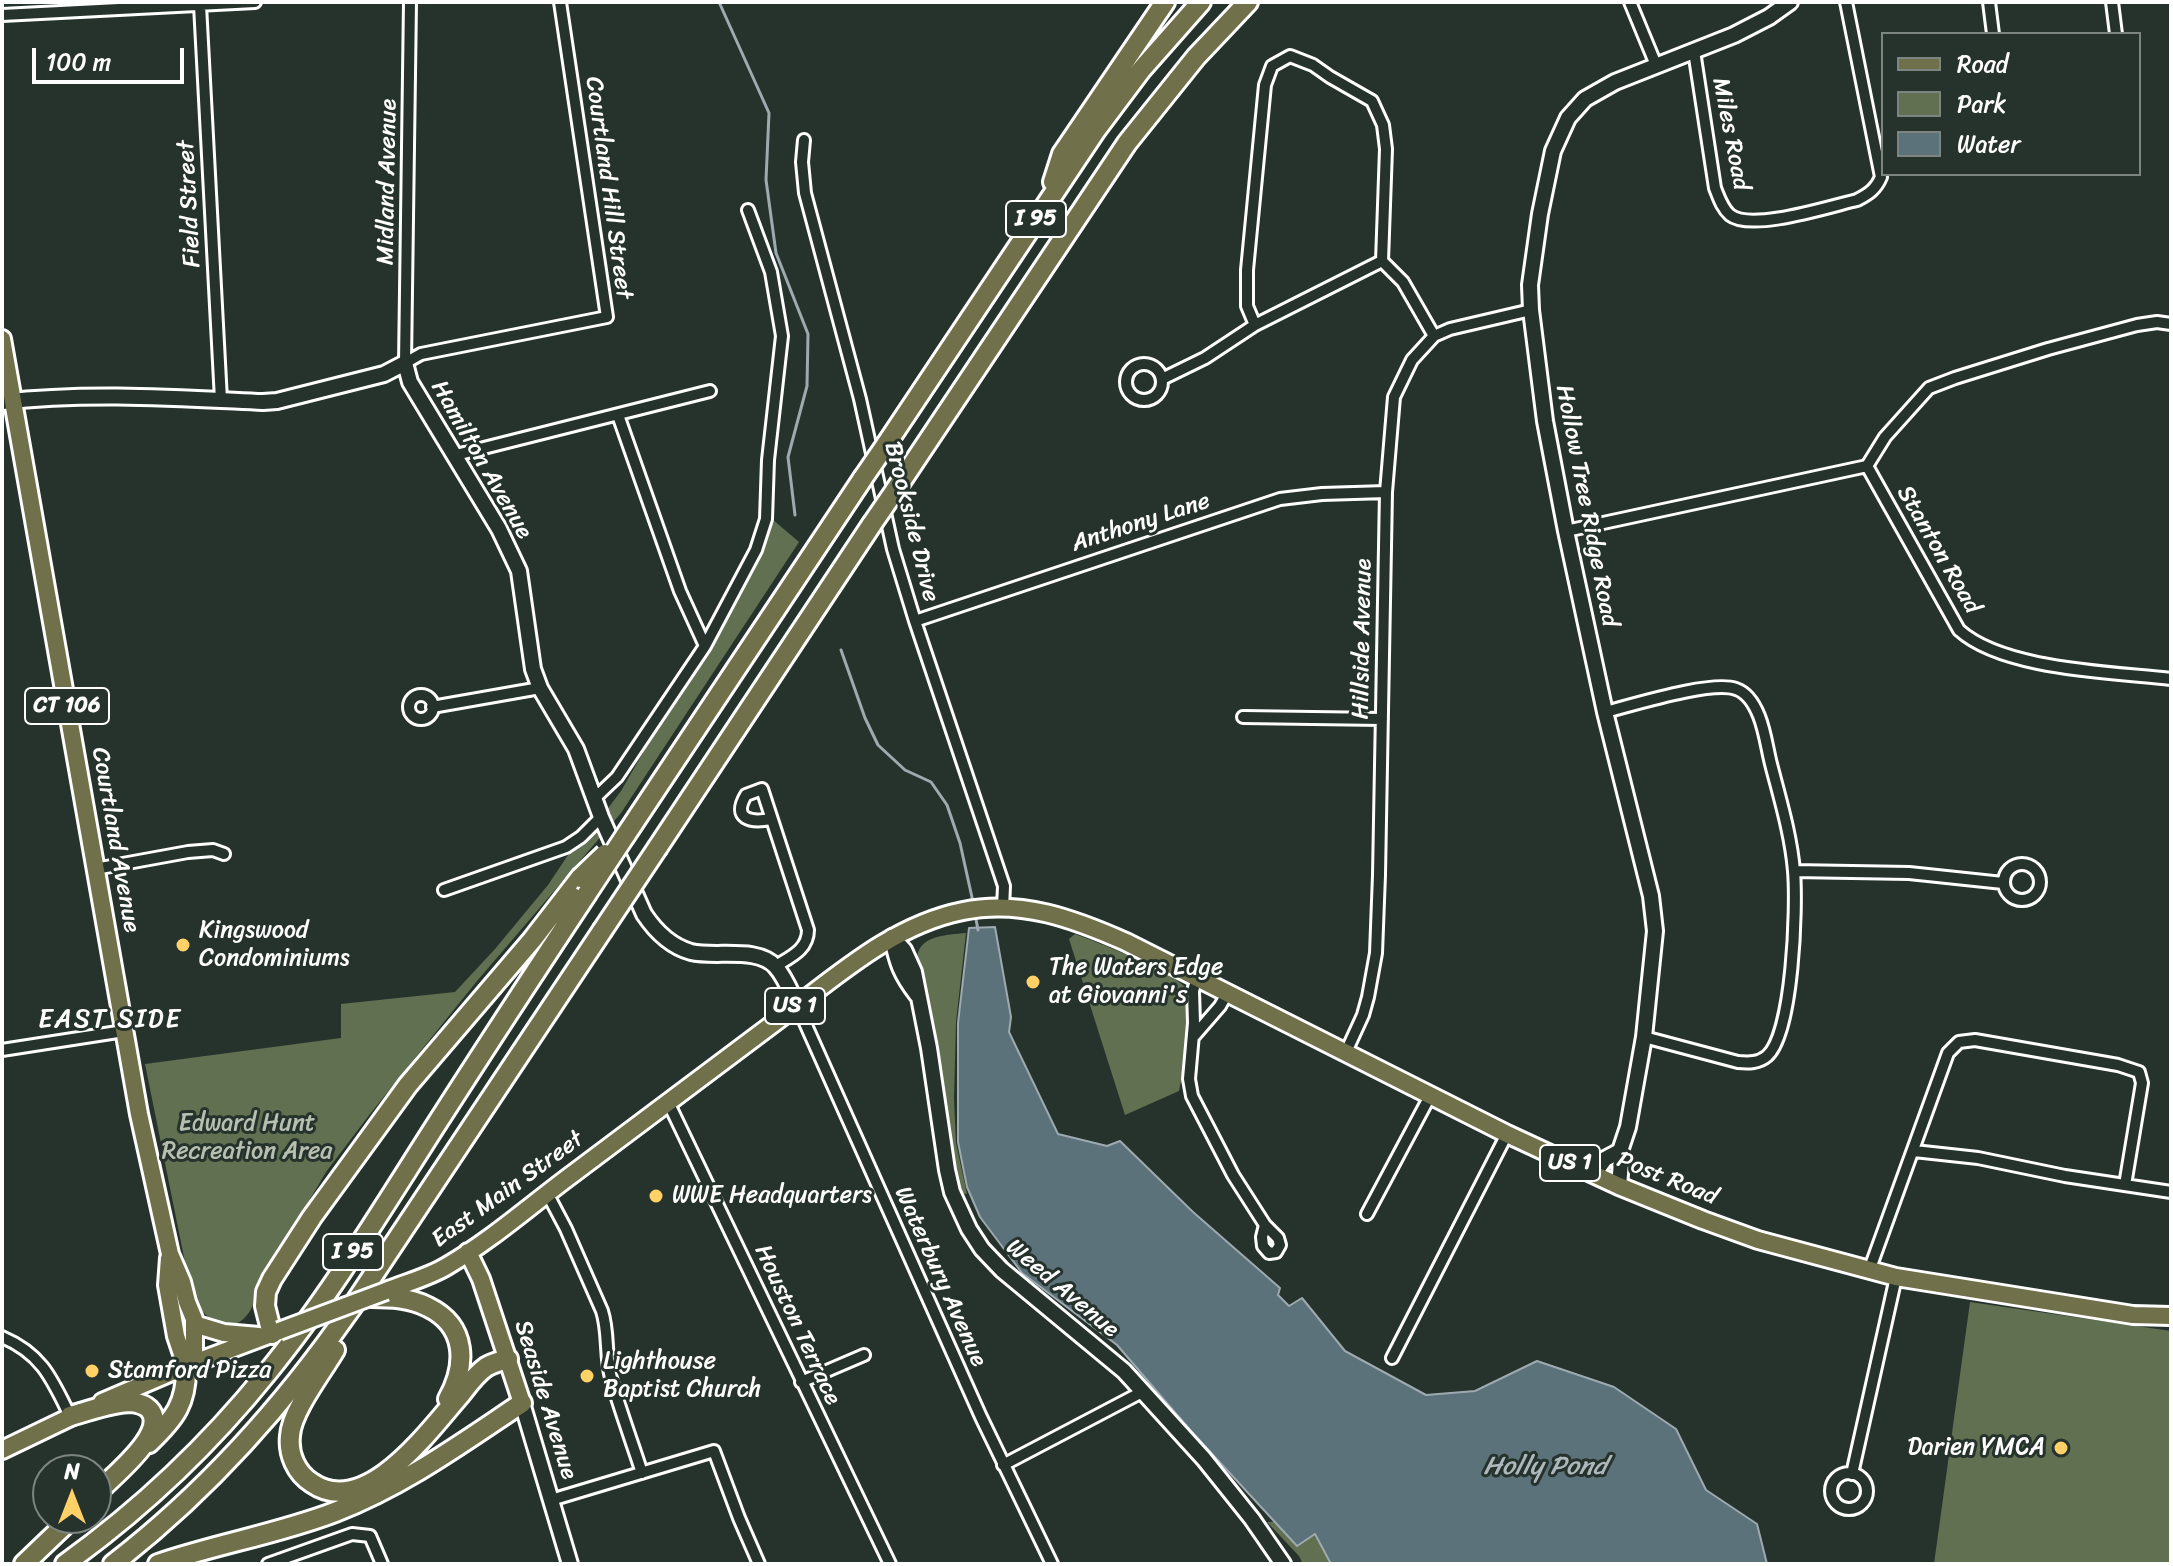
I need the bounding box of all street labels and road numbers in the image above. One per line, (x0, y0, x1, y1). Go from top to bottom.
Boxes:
street label: Courtland Hill Street (578, 75, 638, 301)
street label: Miles Road (1705, 75, 1755, 193)
street label: Midland Avenue (372, 99, 404, 265)
street label: Field Street (172, 140, 208, 268)
road number: I 95 (1006, 201, 1066, 237)
street label: Hamilton Avenue (424, 376, 538, 544)
street label: Hollow Tree Ridge Road (1548, 383, 1624, 629)
street label: Brookside Drive (877, 439, 945, 605)
street label: Stanton Road (1890, 481, 1986, 619)
street label: Anthony Lane (1068, 487, 1214, 559)
street label: Hillside Avenue (1347, 558, 1379, 720)
road number: CT 106 (25, 688, 109, 724)
street label: Courtland Avenue (85, 745, 145, 935)
road number: US 1 (765, 988, 825, 1024)
street label: East Main Street (427, 1125, 589, 1255)
road number: US 1 (1540, 1145, 1600, 1181)
street label: Post Road (1612, 1146, 1722, 1212)
street label: Waterbury Avenue (887, 1183, 993, 1371)
street label: Weed Avenue (1000, 1233, 1124, 1345)
road number: I 95 (323, 1234, 383, 1270)
street label: Houston Terrace (747, 1240, 847, 1410)
street label: Seaside Avenue (507, 1317, 583, 1483)

